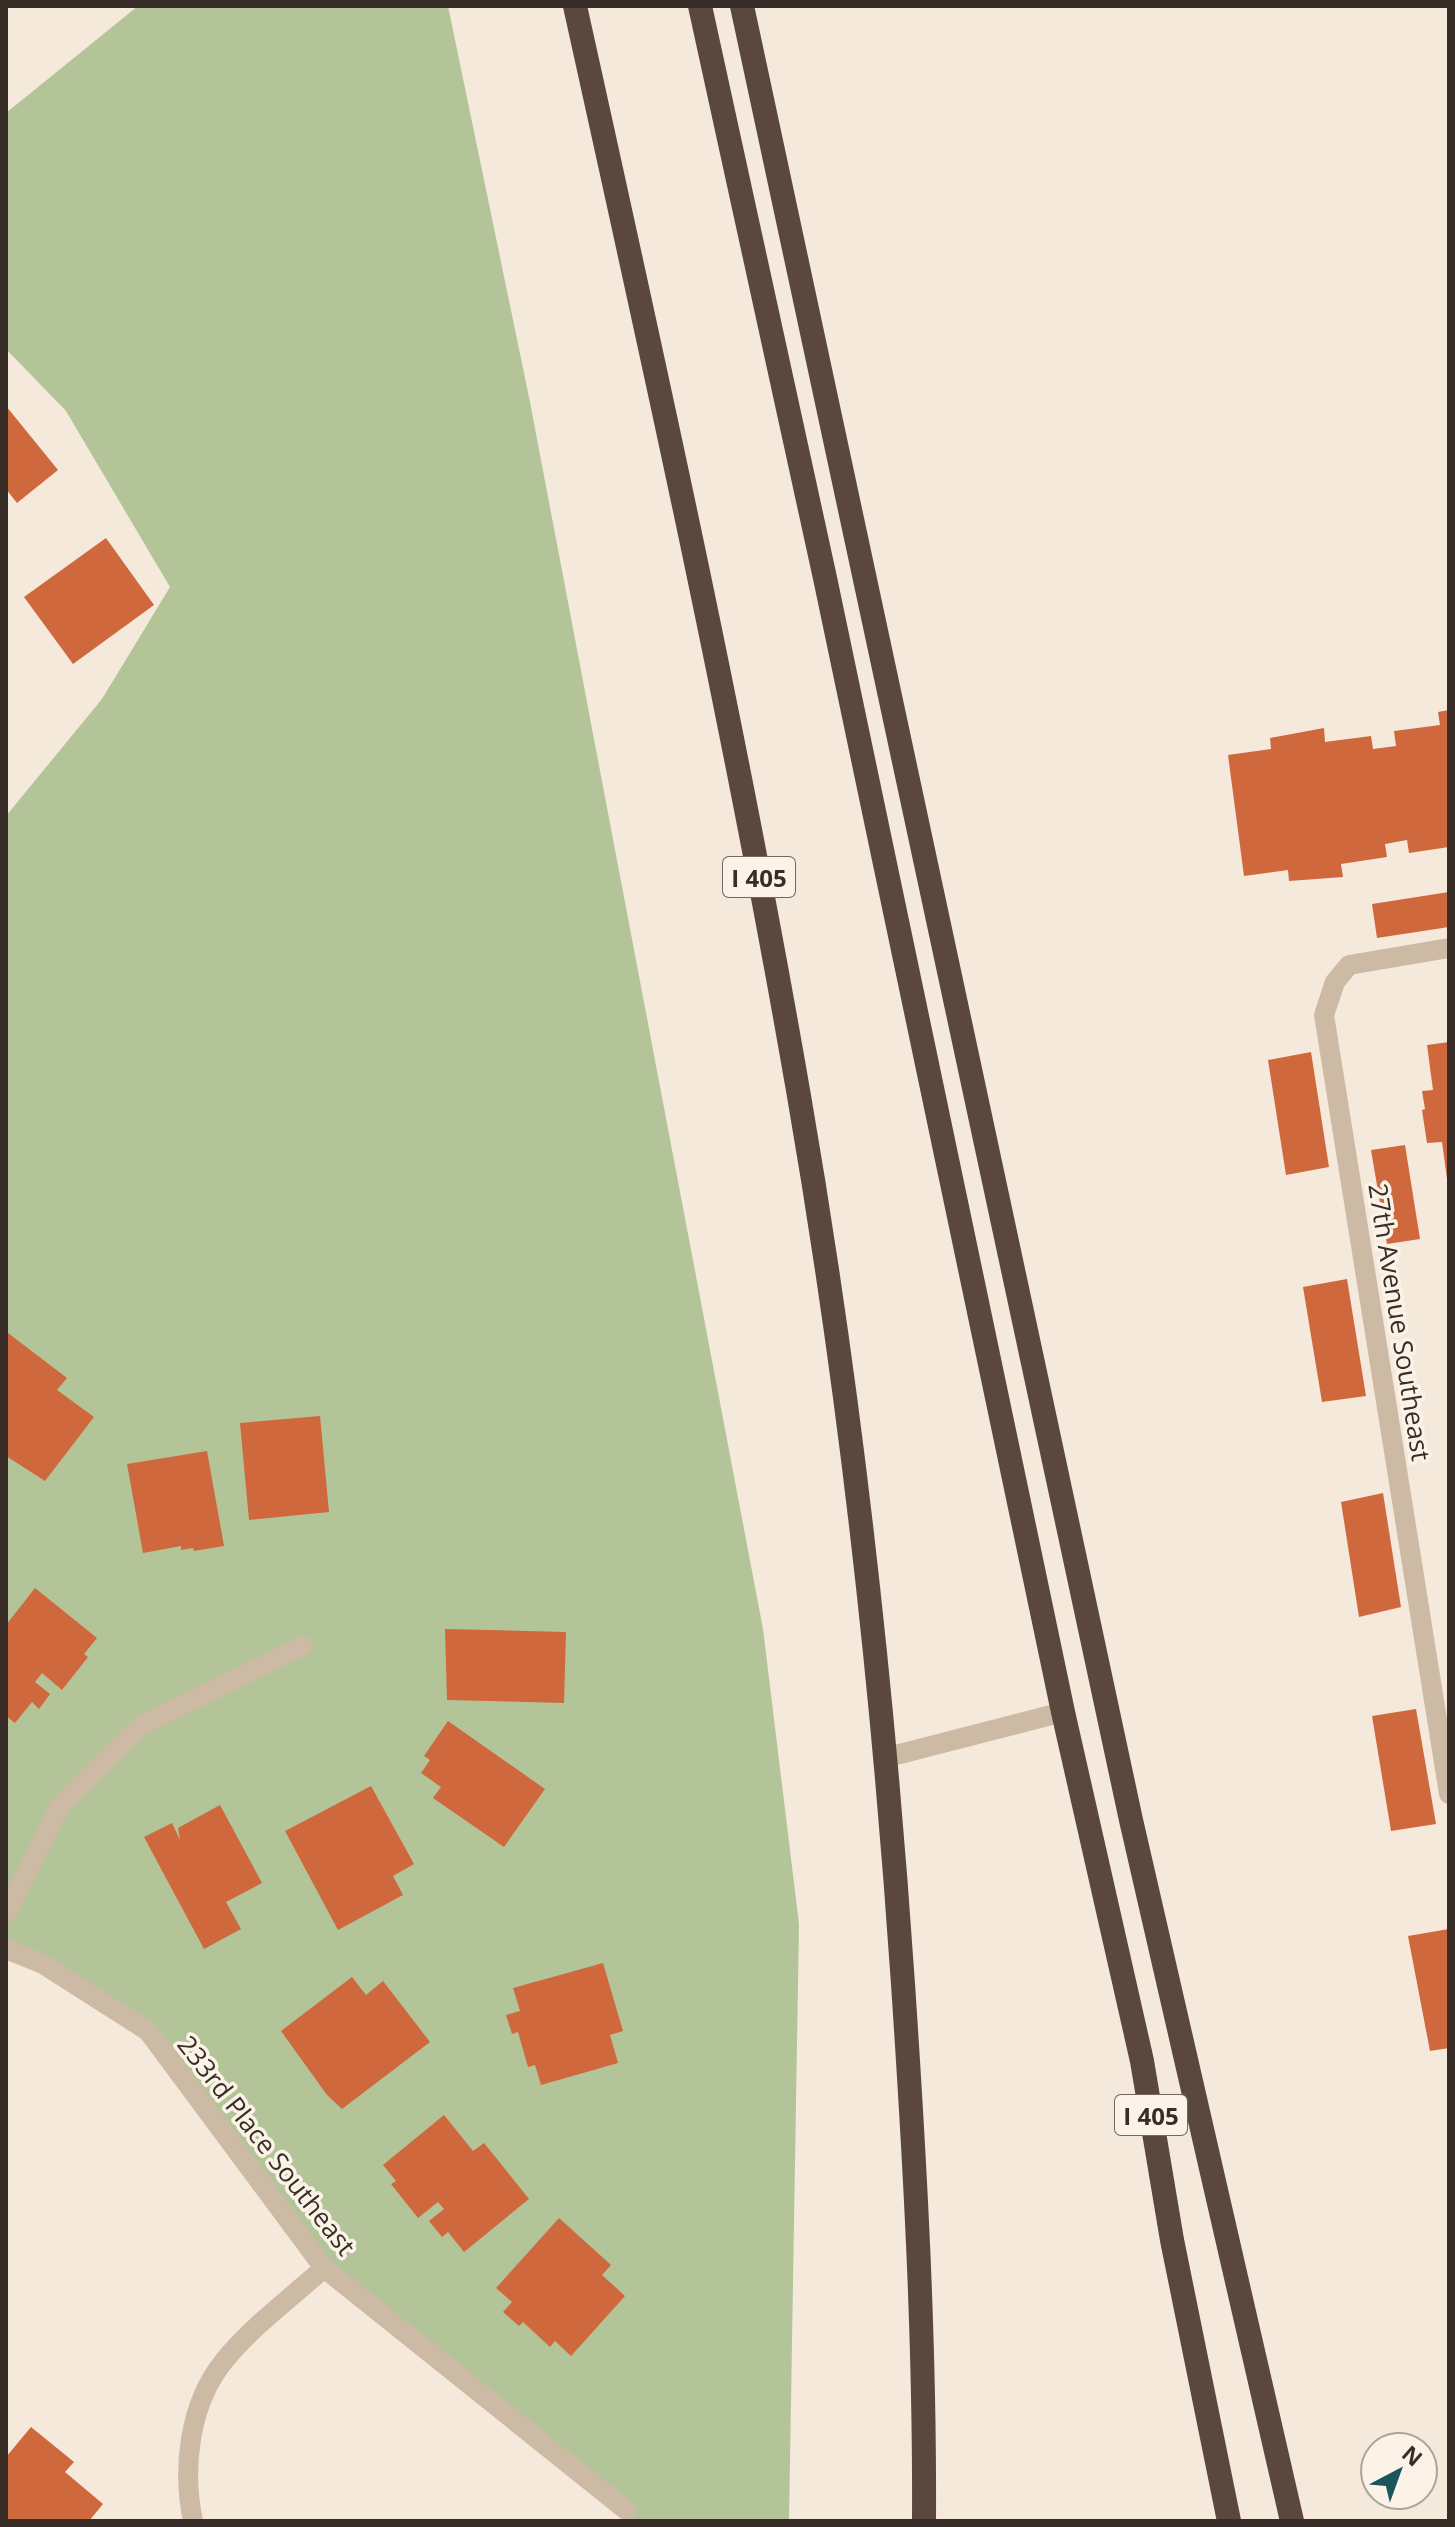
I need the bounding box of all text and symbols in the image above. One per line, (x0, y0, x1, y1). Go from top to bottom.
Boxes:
road number: I 405 (723, 857, 795, 897)
street label: 27th Avenue Southeast (1360, 1181, 1440, 1463)
street label: 233rd Place Southeast (170, 2027, 364, 2263)
road number: I 405 (1115, 2095, 1187, 2135)
north arrow (1359, 2431, 1439, 2511)
text: N (1396, 2438, 1429, 2472)

